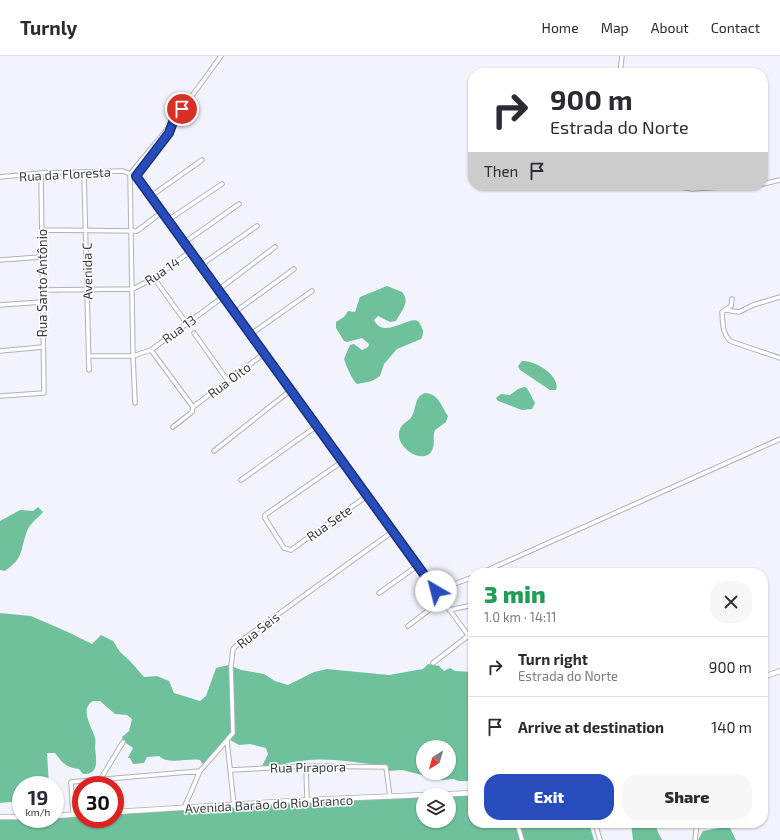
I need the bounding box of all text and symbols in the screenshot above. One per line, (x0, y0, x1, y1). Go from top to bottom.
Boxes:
text: Turnly (20, 16, 77, 39)
text: Home (542, 19, 579, 36)
text: Map (601, 19, 629, 36)
text: About (651, 19, 689, 36)
text: Contact (711, 19, 760, 36)
text: 900 m (550, 82, 633, 116)
icon: right (484, 84, 536, 136)
pin (165, 92, 199, 126)
icon: arrive (171, 98, 193, 120)
text: Estrada do Norte (550, 116, 689, 138)
icon: arrive (526, 160, 548, 182)
text: Then (484, 162, 518, 180)
street label: Rua da Floresta (19, 164, 111, 184)
street label: Rua Santo Antônio (34, 229, 50, 337)
street label: Avenida C (79, 242, 95, 300)
street label: Rua 14 (142, 254, 182, 288)
street label: Rua 13 (159, 311, 199, 347)
street label: Rua Oito (204, 359, 254, 401)
street label: Rua Sete (303, 502, 355, 544)
position arrow (415, 570, 457, 612)
text: 3 min (484, 579, 546, 608)
button: close (710, 581, 752, 623)
street label: Rua Seis (234, 608, 282, 652)
text: 1.0 km · 14:11 (484, 609, 556, 625)
text: Turn right (518, 650, 588, 668)
icon: right (484, 656, 506, 678)
text: 900 m (709, 658, 752, 676)
text: Estrada do Norte (518, 668, 618, 684)
icon: arrive (484, 716, 506, 738)
text: Arrive at destination (518, 718, 664, 736)
text: 140 m (711, 718, 752, 736)
north arrow (416, 740, 456, 780)
map controls (416, 740, 456, 828)
street label: Rua Pirapora (270, 758, 346, 776)
button: Exit (484, 774, 614, 820)
button: Share (622, 774, 752, 820)
speed limit sign: 30 (72, 776, 124, 828)
text: 19 (28, 785, 48, 809)
button: layers (416, 788, 456, 828)
street label: Avenida Barão do Rio Branco (184, 792, 354, 816)
text: km/h (26, 806, 50, 818)

